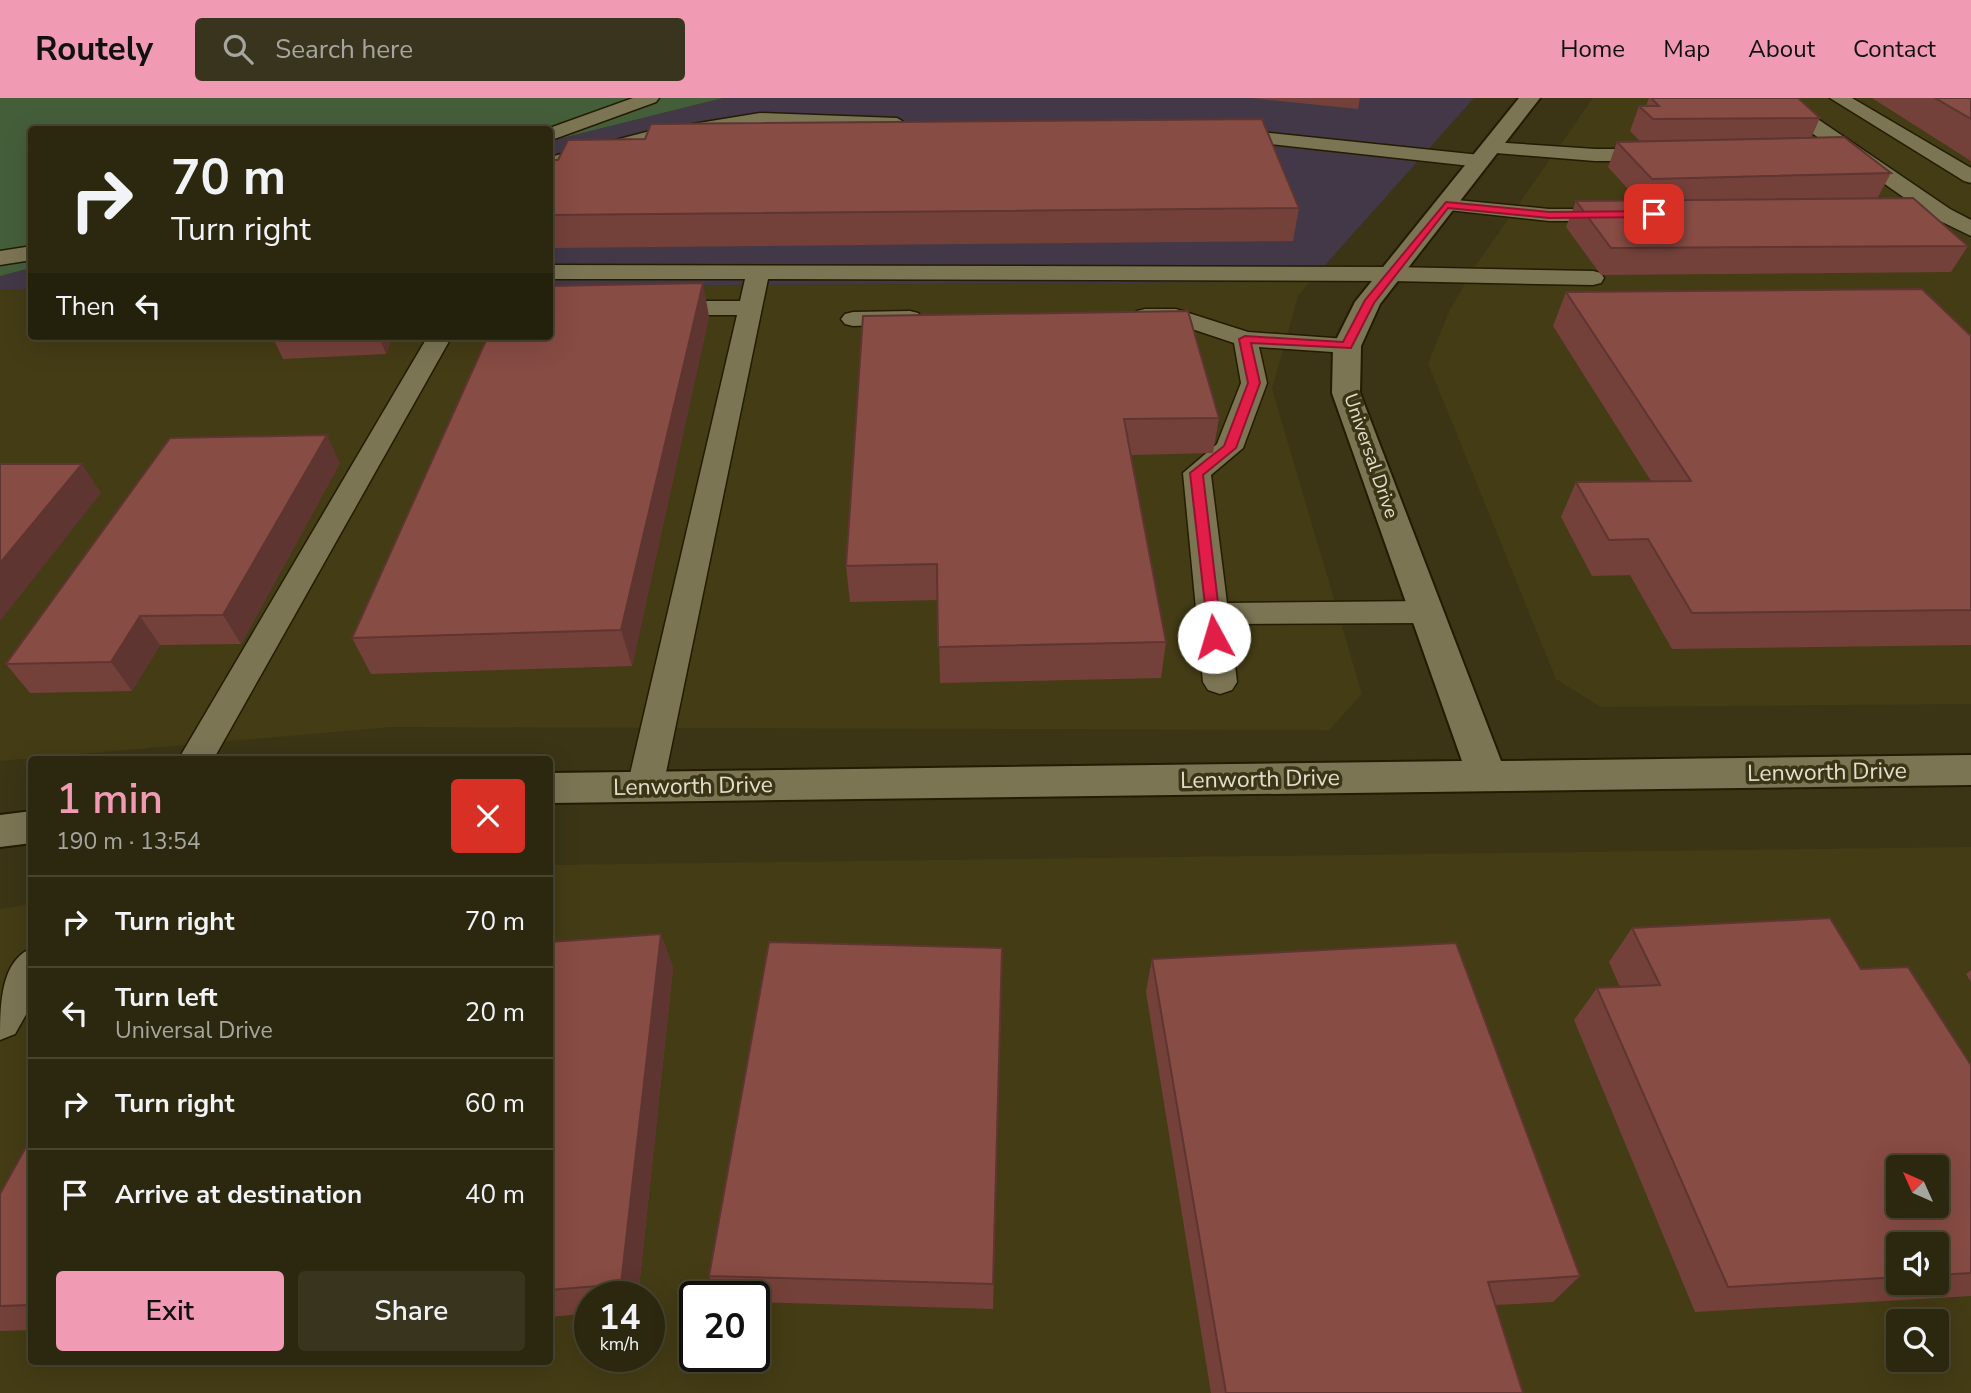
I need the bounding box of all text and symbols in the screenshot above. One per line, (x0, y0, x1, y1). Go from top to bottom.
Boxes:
search box (195, 18, 685, 81)
text: Routely (35, 27, 153, 72)
icon: search (219, 30, 257, 68)
text: Search here (275, 32, 413, 67)
text: Home (1560, 33, 1625, 65)
text: Map (1663, 33, 1710, 65)
text: About (1748, 33, 1815, 65)
text: Contact (1853, 33, 1936, 65)
text: 70 m (171, 144, 286, 211)
icon: right (56, 154, 147, 245)
pin (1624, 184, 1684, 244)
icon: arrive (1635, 195, 1673, 233)
text: Turn right (171, 208, 311, 251)
icon: left (129, 287, 167, 325)
text: Then (56, 289, 115, 324)
street label: Universal Drive (1338, 390, 1404, 522)
position arrow (1177, 600, 1251, 674)
street label: Lenworth Drive (1747, 755, 1907, 789)
street label: Lenworth Drive (1180, 762, 1340, 796)
street label: Lenworth Drive (613, 769, 773, 803)
text: 1 min (56, 771, 163, 828)
button: close (451, 779, 525, 853)
text: 190 m · 13:54 (56, 826, 201, 857)
icon: right (56, 903, 94, 941)
text: Turn right (115, 904, 234, 939)
text: 70 m (465, 904, 525, 939)
text: Turn left (115, 980, 218, 1015)
icon: left (56, 994, 94, 1032)
text: 20 m (465, 995, 525, 1030)
text: Universal Drive (115, 1015, 273, 1046)
icon: right (56, 1085, 94, 1123)
text: Turn right (115, 1086, 234, 1121)
text: 60 m (465, 1086, 525, 1121)
north arrow (1886, 1155, 1950, 1218)
map controls (1886, 1155, 1949, 1372)
icon: arrive (56, 1176, 94, 1214)
text: Arrive at destination (115, 1177, 362, 1212)
text: 40 m (465, 1177, 525, 1212)
button: sound (1886, 1232, 1949, 1295)
button: Exit (56, 1271, 284, 1351)
button: Share (298, 1271, 525, 1351)
speed limit sign: 20 (679, 1281, 770, 1372)
text: 14 (598, 1294, 641, 1341)
button: search (1886, 1309, 1949, 1372)
text: km/h (600, 1332, 639, 1356)

